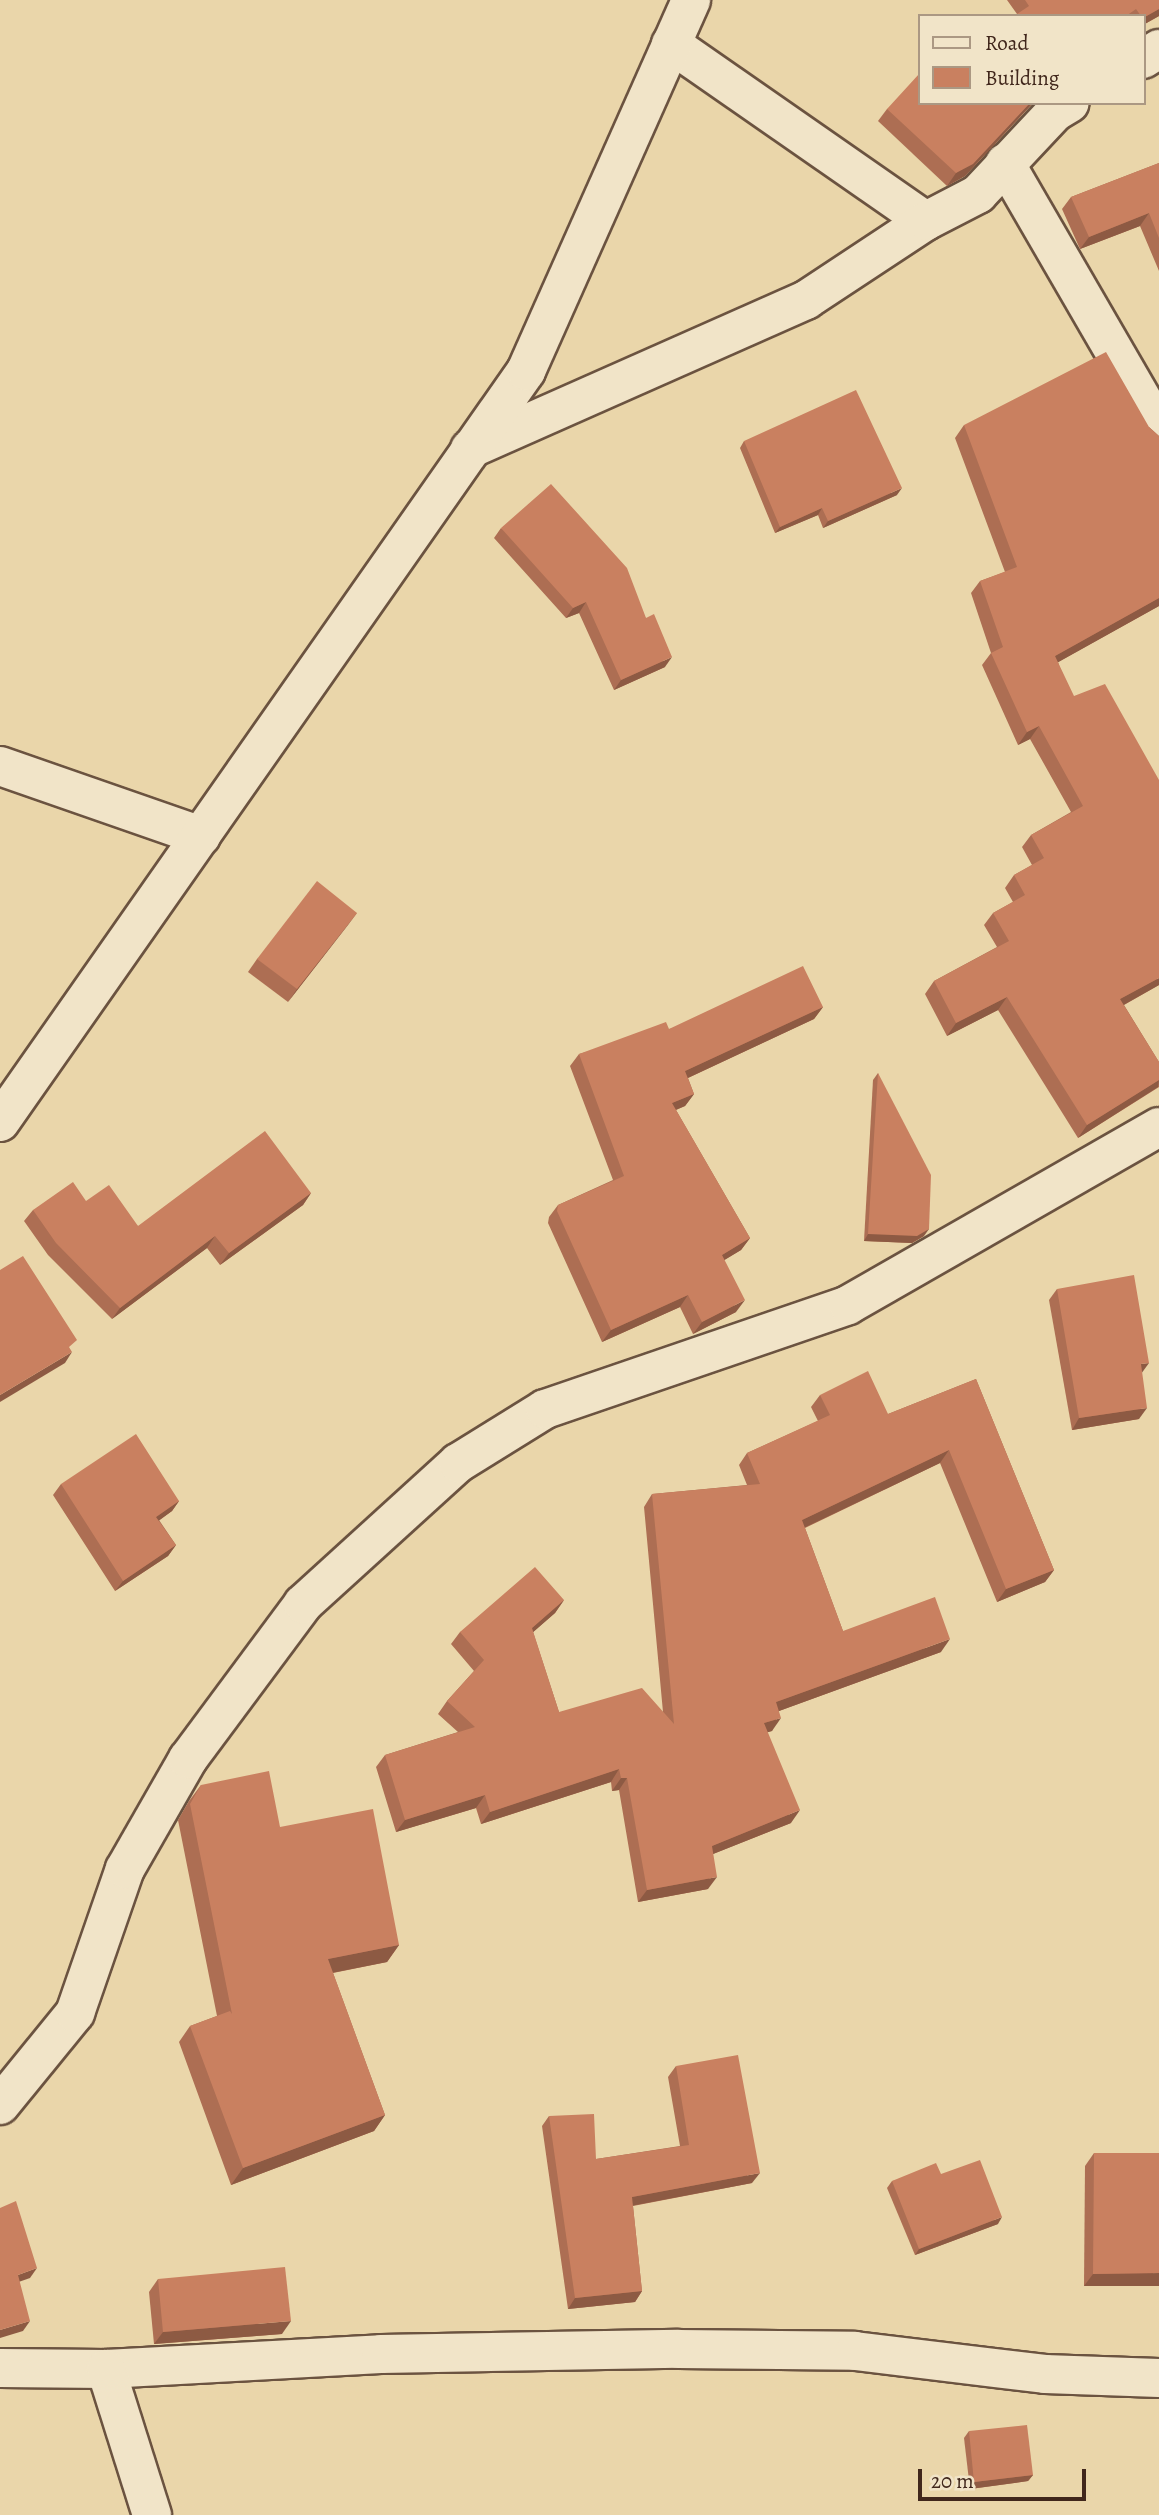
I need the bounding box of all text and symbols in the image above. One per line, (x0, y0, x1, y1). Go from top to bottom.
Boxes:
legend (918, 14, 1145, 105)
text: Road (985, 29, 1029, 57)
text: Building (985, 64, 1059, 92)
scale bar (921, 2456, 1089, 2500)
text: 20 m (931, 2467, 974, 2495)

